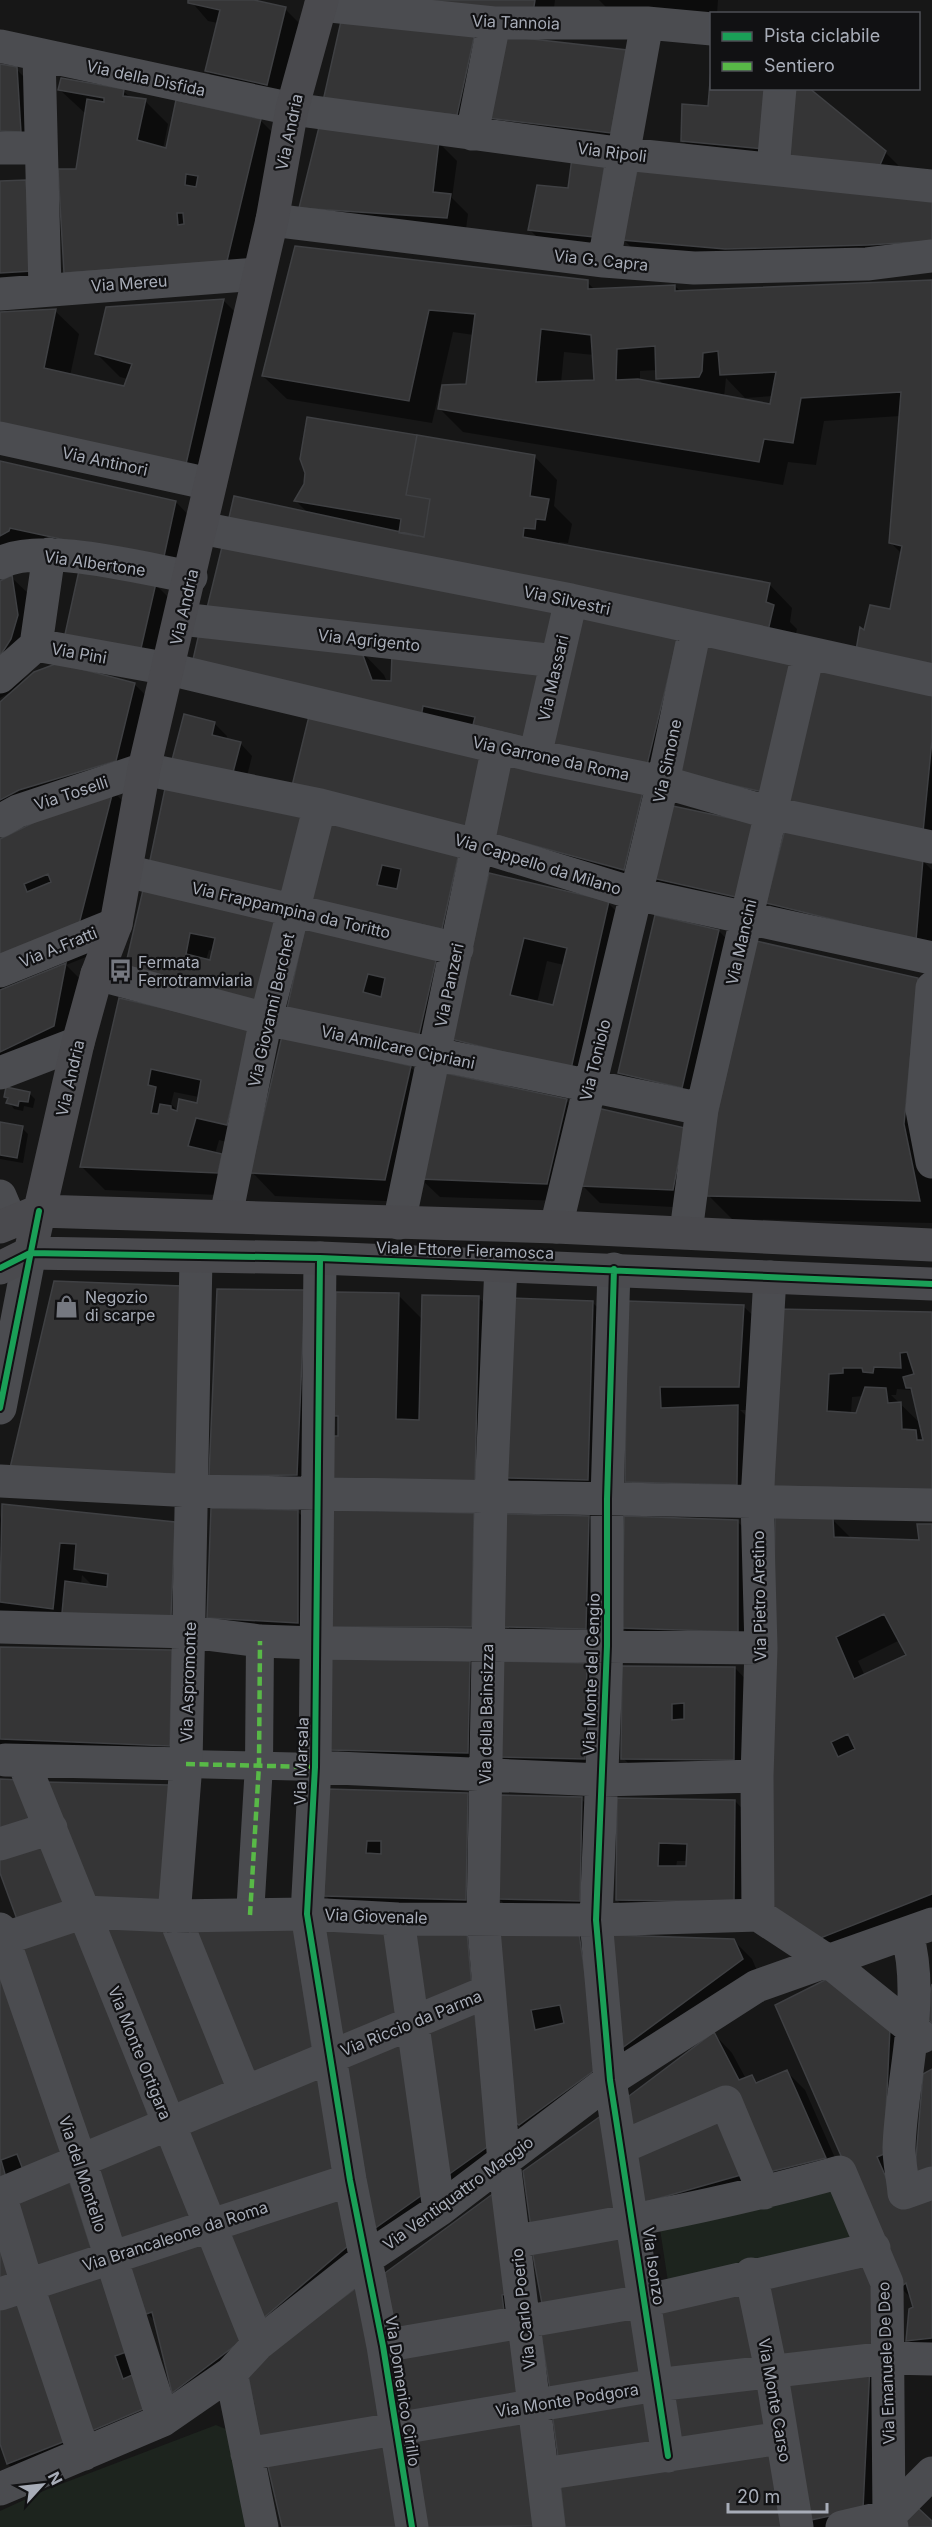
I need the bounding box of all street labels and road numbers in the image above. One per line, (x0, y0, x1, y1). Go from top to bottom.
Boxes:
street label: Via Tannoia (472, 10, 560, 34)
street label: Via della Disfida (85, 56, 207, 100)
street label: Via Andria (271, 92, 307, 172)
street label: Via Ripoli (576, 138, 648, 166)
street label: Via G. Capra (553, 245, 649, 275)
street label: Via Mereu (90, 270, 168, 296)
street label: Via Antinori (60, 442, 150, 480)
street label: Via Albertone (43, 546, 147, 580)
street label: Via Andria (166, 567, 202, 647)
street label: Via Silvestri (522, 581, 612, 619)
street label: Via Agrigento (317, 625, 421, 655)
street label: Via Massari (533, 633, 573, 723)
street label: Via Pini (50, 638, 108, 668)
street label: Via Simone (648, 717, 686, 805)
street label: Via Garrone da Roma (471, 732, 631, 784)
street label: Via Toselli (32, 772, 110, 814)
street label: Via Cappello da Milano (452, 829, 624, 899)
street label: Via Frappampina da Toritto (190, 877, 392, 943)
street label: Via Mancini (721, 897, 761, 987)
street label: Via A.Fratti (16, 922, 100, 972)
street label: Via Giovanni Berchet (244, 931, 298, 1089)
street label: Via Panzeri (430, 941, 468, 1029)
street label: Via Toniolo (575, 1017, 615, 1103)
street label: Via Amilcare Cipriani (319, 1021, 477, 1073)
street label: Via Andria (52, 1038, 88, 1118)
street label: Viale Ettore Fieramosca (376, 1237, 554, 1263)
street label: Via Pietro Aretino (748, 1530, 770, 1662)
street label: Via Monte del Cengio (578, 1593, 604, 1755)
street label: Via Aspromonte (176, 1621, 200, 1743)
street label: Via della Bainsizza (475, 1644, 497, 1784)
street label: Via Marsala (289, 1717, 313, 1805)
street label: Via Giovenale (324, 1904, 428, 1928)
street label: Via Monte Ortigara (104, 1983, 176, 2123)
street label: Via Riccio da Parma (337, 1986, 485, 2060)
street label: Via del Montello (55, 2113, 111, 2235)
street label: Via Ventiquattro Maggio (379, 2132, 537, 2254)
street label: Via Brancaleone da Roma (80, 2197, 270, 2275)
street label: Via Isonzo (639, 2226, 669, 2306)
street label: Via Carlo Poerio (507, 2247, 539, 2371)
street label: Via Emanuele De Deo (873, 2281, 899, 2445)
street label: Via Domenico Cirillo (381, 2314, 425, 2468)
street label: Via Monte Carso (754, 2336, 796, 2464)
street label: Via Monte Podgora (494, 2379, 640, 2421)

